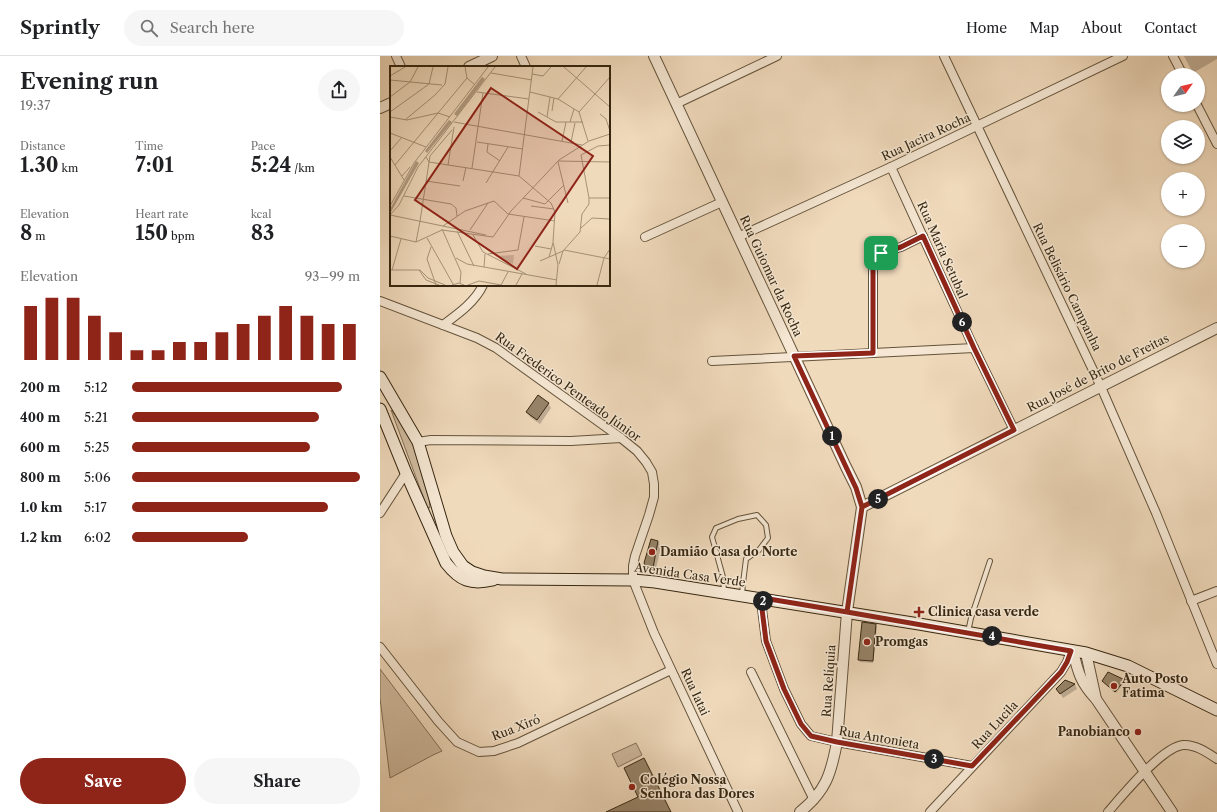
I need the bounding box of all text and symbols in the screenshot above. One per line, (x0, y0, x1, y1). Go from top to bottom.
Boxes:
search box (124, 10, 404, 46)
text: Sprintly (20, 16, 100, 39)
icon: search (138, 17, 160, 39)
text: Search here (170, 18, 255, 37)
text: Home (966, 19, 1007, 37)
text: Map (1029, 19, 1059, 37)
text: About (1081, 19, 1122, 37)
text: Contact (1144, 19, 1197, 37)
inset map (390, 66, 610, 286)
text: Evening run (20, 68, 159, 95)
north arrow (1161, 68, 1205, 112)
map controls (1161, 68, 1205, 268)
button: share (318, 69, 360, 111)
text: 19:37 (20, 97, 50, 113)
street label: Rua Jacira Rocha (879, 109, 973, 164)
button: layers (1161, 120, 1205, 164)
text: Distance (20, 139, 66, 153)
text: Time (135, 139, 163, 153)
text: Pace (251, 139, 276, 153)
text: 1.30 (20, 153, 59, 177)
text: 7:01 (135, 153, 173, 177)
text: 5:24 (251, 153, 291, 177)
text: km (59, 161, 78, 175)
text: /km (291, 161, 315, 175)
button: + (1161, 172, 1205, 216)
street label: Rua Maria Setubal (914, 199, 971, 301)
text: Elevation (20, 207, 69, 221)
text: Heart rate (135, 207, 188, 221)
text: kcal (251, 207, 271, 221)
street label: Rua Guiomar da Rocha (737, 213, 806, 339)
street label: Rua Belisário Campanha (1030, 220, 1105, 354)
text: 8 (20, 221, 32, 245)
text: 150 (135, 221, 168, 245)
text: 83 (251, 221, 274, 245)
button: − (1161, 224, 1205, 268)
text: m (32, 229, 46, 243)
text: bpm (168, 229, 195, 243)
pin (864, 236, 898, 270)
icon: arrive (870, 242, 892, 264)
text: Elevation (20, 268, 78, 284)
text: 93–99 m (305, 268, 360, 284)
pin: 6 (952, 312, 972, 332)
text: 6 (959, 315, 965, 329)
street label: Rua Frederico Penteado Júnior (493, 329, 644, 445)
street label: Rua José de Brito de Freitas (1024, 330, 1171, 415)
text: 200 m (20, 379, 60, 395)
text: 5:12 (84, 379, 108, 395)
text: 400 m (20, 409, 60, 425)
text: 5:21 (84, 409, 108, 425)
pin: 1 (822, 426, 842, 446)
text: 1 (830, 429, 834, 443)
text: 600 m (20, 439, 61, 455)
text: 5:25 (84, 439, 109, 455)
text: 800 m (20, 469, 61, 485)
text: 5:06 (84, 469, 111, 485)
pin: 5 (868, 489, 888, 509)
text: 5 (875, 492, 881, 506)
text: 1.0 km (20, 499, 62, 515)
text: 5:17 (84, 499, 107, 515)
text: 1.2 km (20, 529, 62, 545)
text: 6:02 (84, 529, 111, 545)
place label: Damião Casa do Norte (660, 544, 797, 559)
marker: Damião Casa do Norte (647, 547, 657, 557)
street label: Avenida Casa Verde (633, 559, 747, 590)
pin: 2 (753, 591, 773, 611)
text: 2 (760, 594, 766, 608)
place label: Clinica casa verde (928, 604, 1039, 619)
marker: Clinica casa verde (913, 606, 925, 618)
pin: 4 (982, 626, 1002, 646)
text: 4 (989, 629, 995, 643)
place label: Promgas (875, 634, 928, 649)
marker: Promgas (862, 637, 872, 647)
street label: Rua Relíquia (818, 643, 839, 718)
street label: Rua Iatai (678, 666, 713, 718)
place label: Auto Posto Fatima (1121, 671, 1188, 700)
marker: Auto Posto Fatima (1109, 681, 1119, 691)
street label: Rua Lucila (968, 697, 1021, 752)
street label: Rua Xiró (489, 711, 542, 744)
street label: Rua Antonieta (838, 723, 921, 752)
place label: Panobianco (1058, 724, 1130, 739)
marker: Panobianco (1133, 727, 1143, 737)
pin: 3 (924, 749, 944, 769)
text: 3 (931, 752, 937, 766)
button: Save (20, 758, 186, 804)
button: Share (194, 758, 360, 804)
place label: Colégio Nossa Senhora das Dores (640, 772, 755, 801)
marker: Colégio Nossa Senhora das Dores (627, 782, 637, 792)

